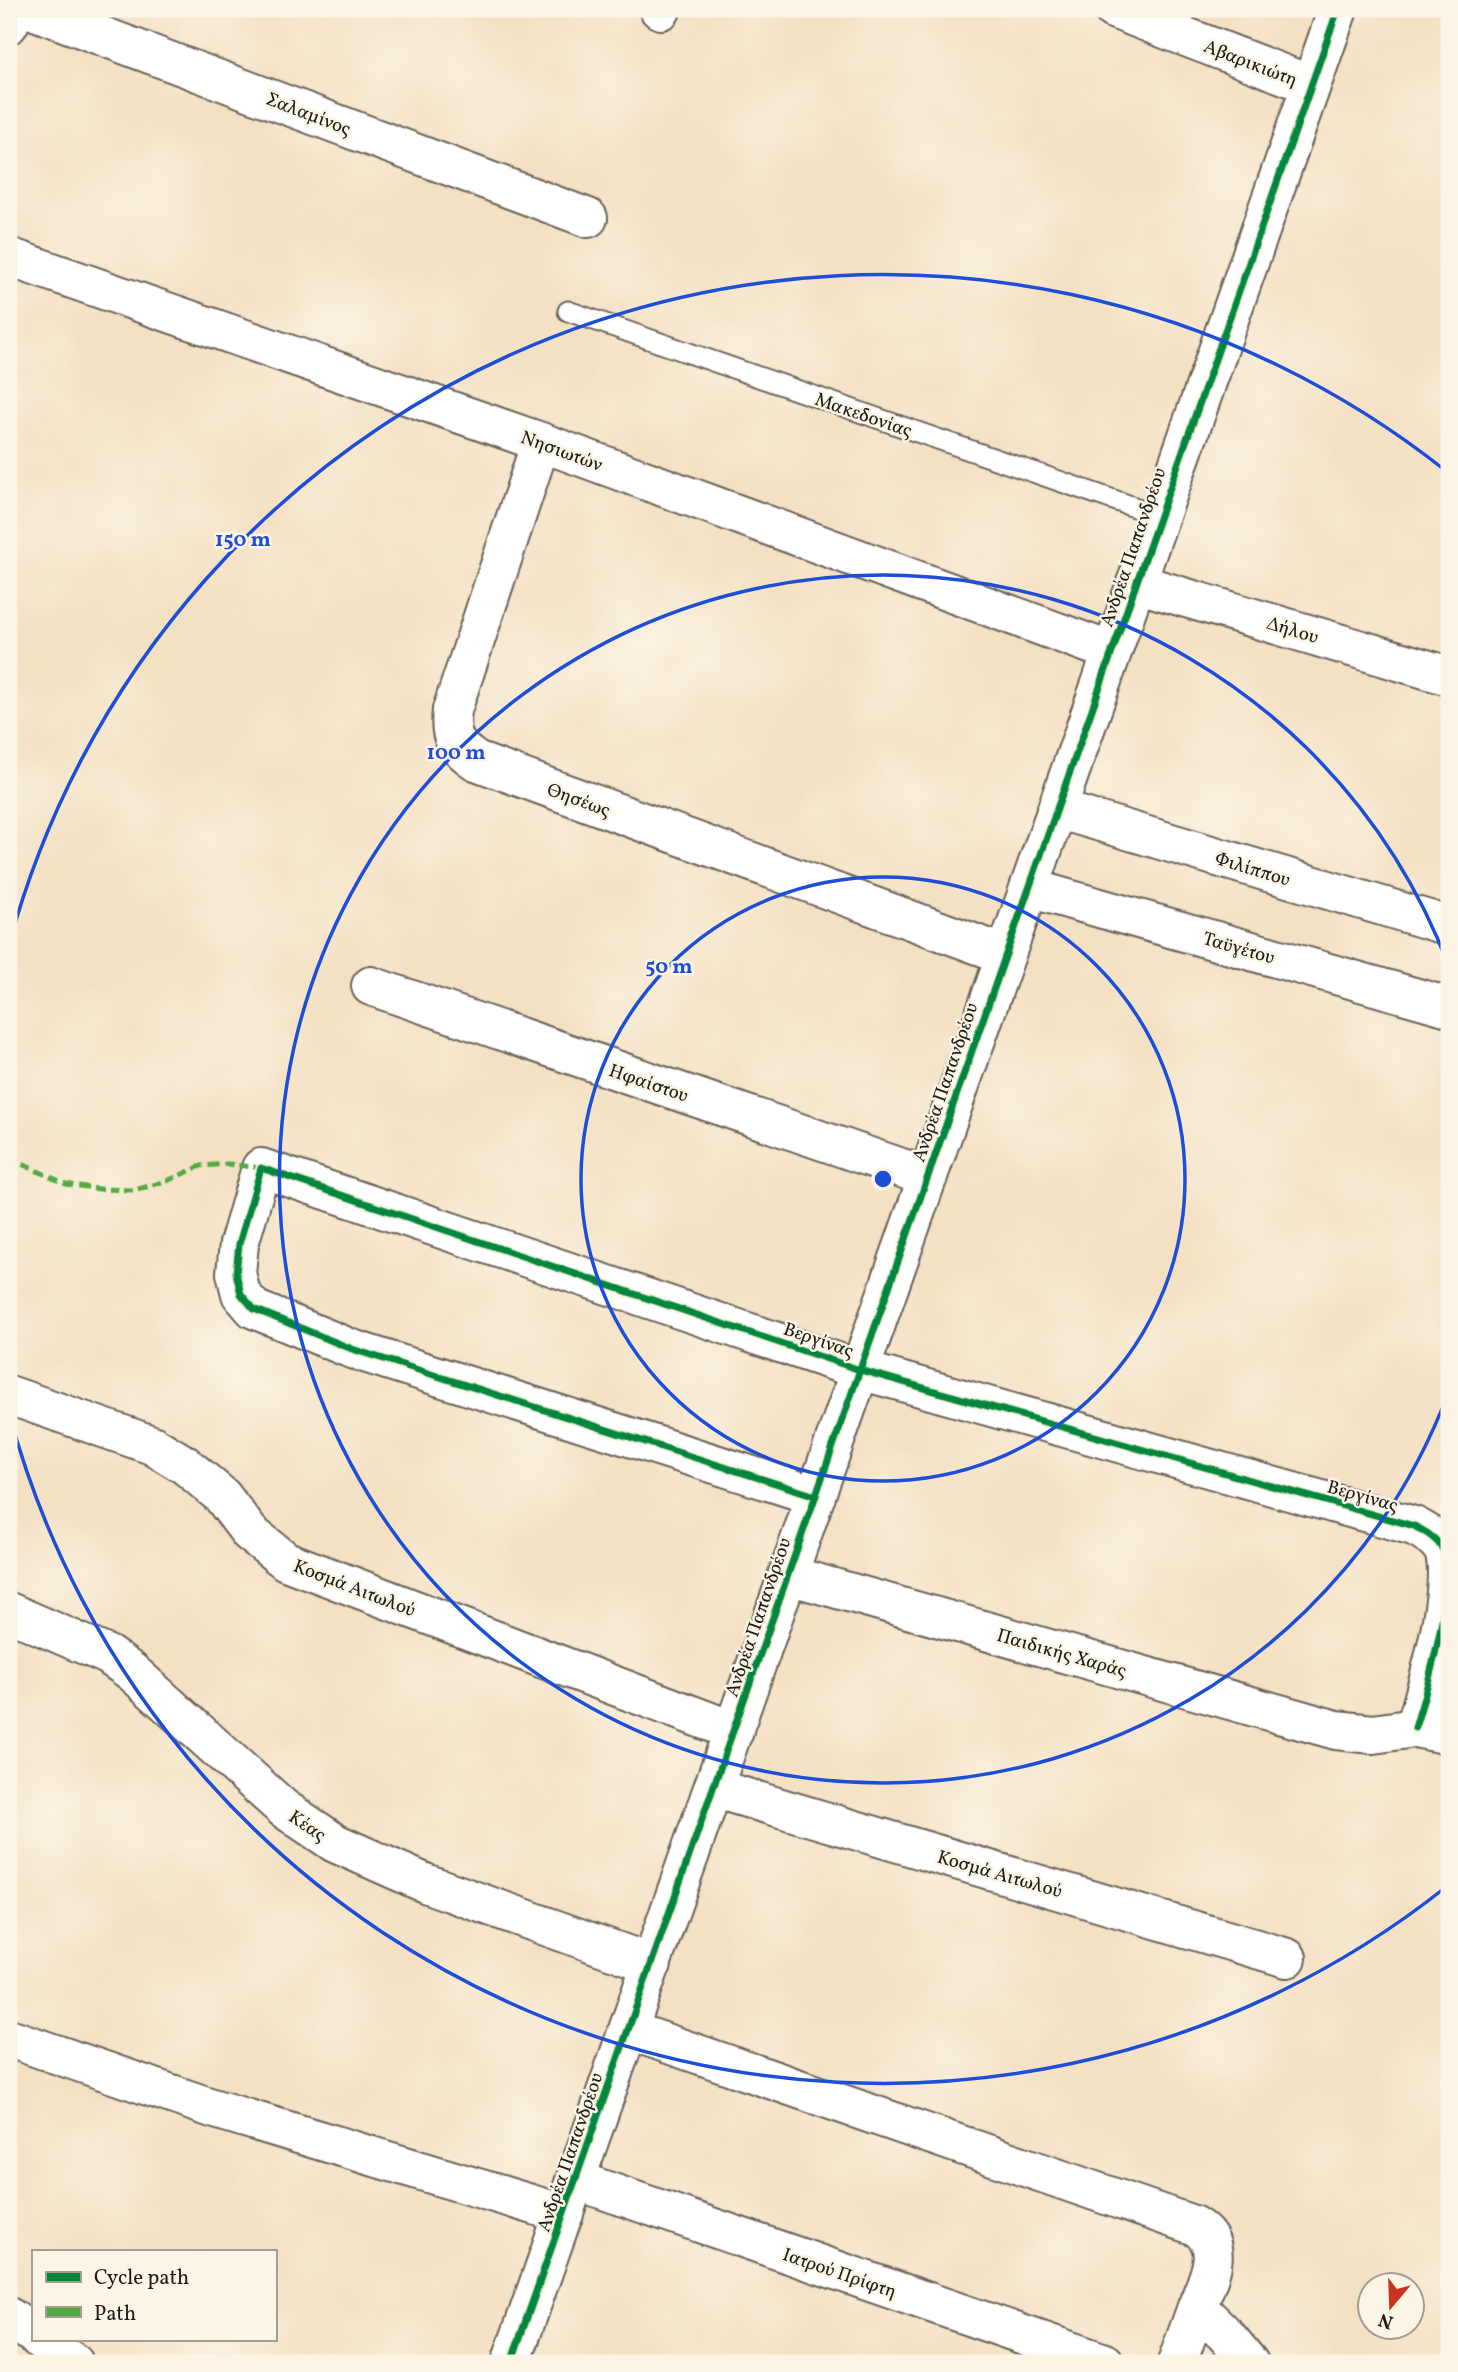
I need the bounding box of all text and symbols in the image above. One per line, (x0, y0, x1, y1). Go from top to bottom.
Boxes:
street label: Αβαρικιώτη (1200, 34, 1301, 94)
street label: Σαλαμίνος (262, 87, 355, 143)
street label: Μακεδονίας (811, 387, 916, 445)
street label: Νησιωτών (517, 425, 606, 479)
street label: Ανδρέα Παπανδρέου (1094, 465, 1173, 631)
text: 150 m (215, 526, 271, 555)
street label: Δήλου (1263, 611, 1321, 651)
text: 100 m (426, 739, 486, 768)
street label: Θησέως (543, 777, 614, 824)
street label: Φιλίππου (1212, 846, 1293, 894)
street label: Ταϋγέτου (1199, 926, 1277, 972)
text: 50 m (645, 953, 693, 982)
street label: Ανδρέα Παπανδρέου (906, 1000, 985, 1166)
street label: Ηφαίστου (605, 1058, 692, 1110)
centre of rings (871, 1167, 895, 1191)
street label: Βεργίνας (780, 1317, 857, 1365)
street label: Βεργίνας (1324, 1474, 1401, 1519)
street label: Ανδρέα Παπανδρέου (719, 1535, 798, 1701)
street label: Κοσμά Αιτωλού (289, 1554, 419, 1624)
street label: Παιδικής Χαράς (993, 1623, 1129, 1685)
street label: Κέας (283, 1805, 331, 1849)
street label: Κοσμά Αιτωλού (934, 1845, 1065, 1905)
street label: Ανδρέα Παπανδρέου (531, 2070, 610, 2236)
street label: Ιατρού Πρίφτη (779, 2242, 900, 2306)
legend (32, 2250, 276, 2340)
text: Cycle path (94, 2264, 189, 2293)
north arrow (1356, 2270, 1426, 2340)
text: Path (94, 2300, 136, 2329)
text: N (1375, 2306, 1397, 2335)

